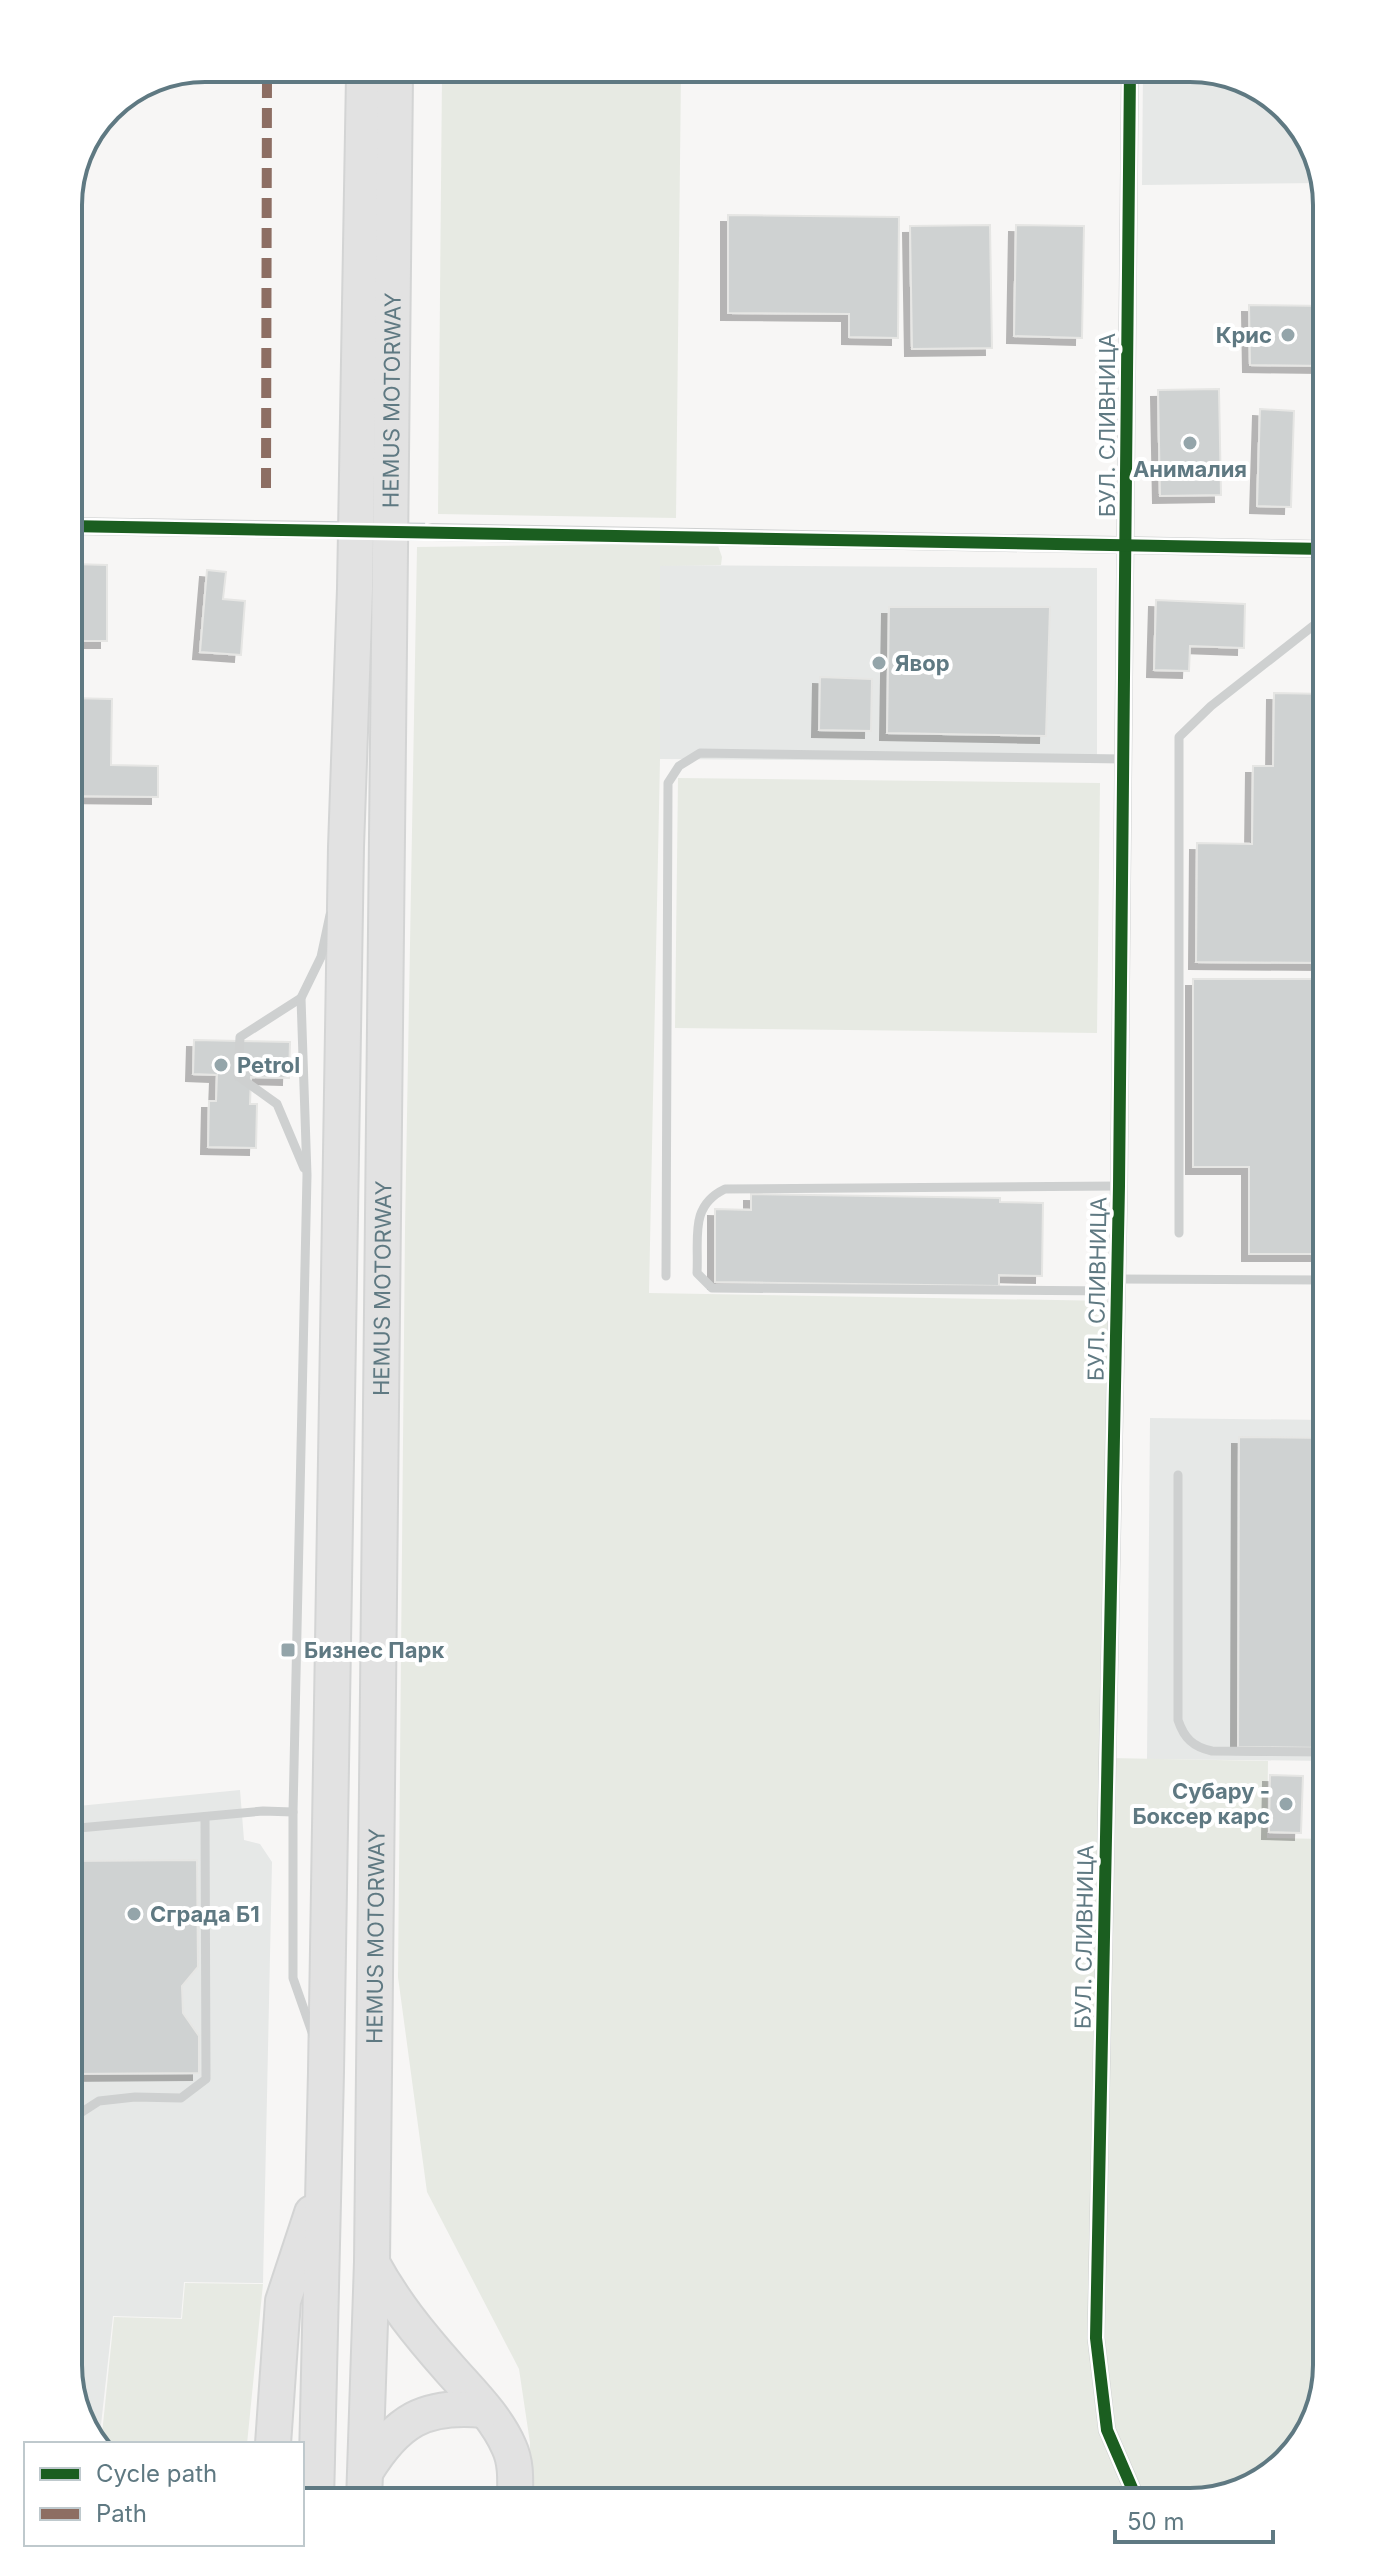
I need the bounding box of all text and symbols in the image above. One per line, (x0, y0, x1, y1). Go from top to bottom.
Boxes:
street label: HEMUS MOTORWAY (377, 292, 406, 508)
place label: Крис (1216, 322, 1272, 348)
marker: Крис (1279, 326, 1297, 344)
street label: БУЛ. СЛИВНИЦА (1094, 333, 1120, 517)
marker: Анималия (1181, 434, 1199, 452)
place label: Анималия (1133, 456, 1247, 482)
place label: Явор (895, 650, 950, 676)
marker: Явор (870, 654, 888, 672)
place label: Petrol (237, 1052, 300, 1078)
marker: Petrol (212, 1056, 230, 1074)
street label: HEMUS MOTORWAY (368, 1180, 396, 1396)
street label: БУЛ. СЛИВНИЦА (1082, 1197, 1112, 1381)
place label: Бизнес Парк (304, 1637, 444, 1663)
marker: Бизнес Парк (279, 1641, 297, 1659)
place label: Субару - Боксер карс (1132, 1778, 1270, 1829)
marker: Субару - Боксер карс (1277, 1795, 1295, 1813)
street label: HEMUS MOTORWAY (361, 1828, 390, 2044)
street label: БУЛ. СЛИВНИЦА (1069, 1845, 1099, 2029)
place label: Сграда Б1 (150, 1901, 260, 1927)
marker: Сграда Б1 (125, 1905, 143, 1923)
legend (24, 2442, 304, 2546)
text: Cycle path (96, 2459, 217, 2488)
scale bar (1115, 2494, 1273, 2544)
text: Path (96, 2499, 147, 2528)
text: 50 m (1127, 2507, 1185, 2536)

